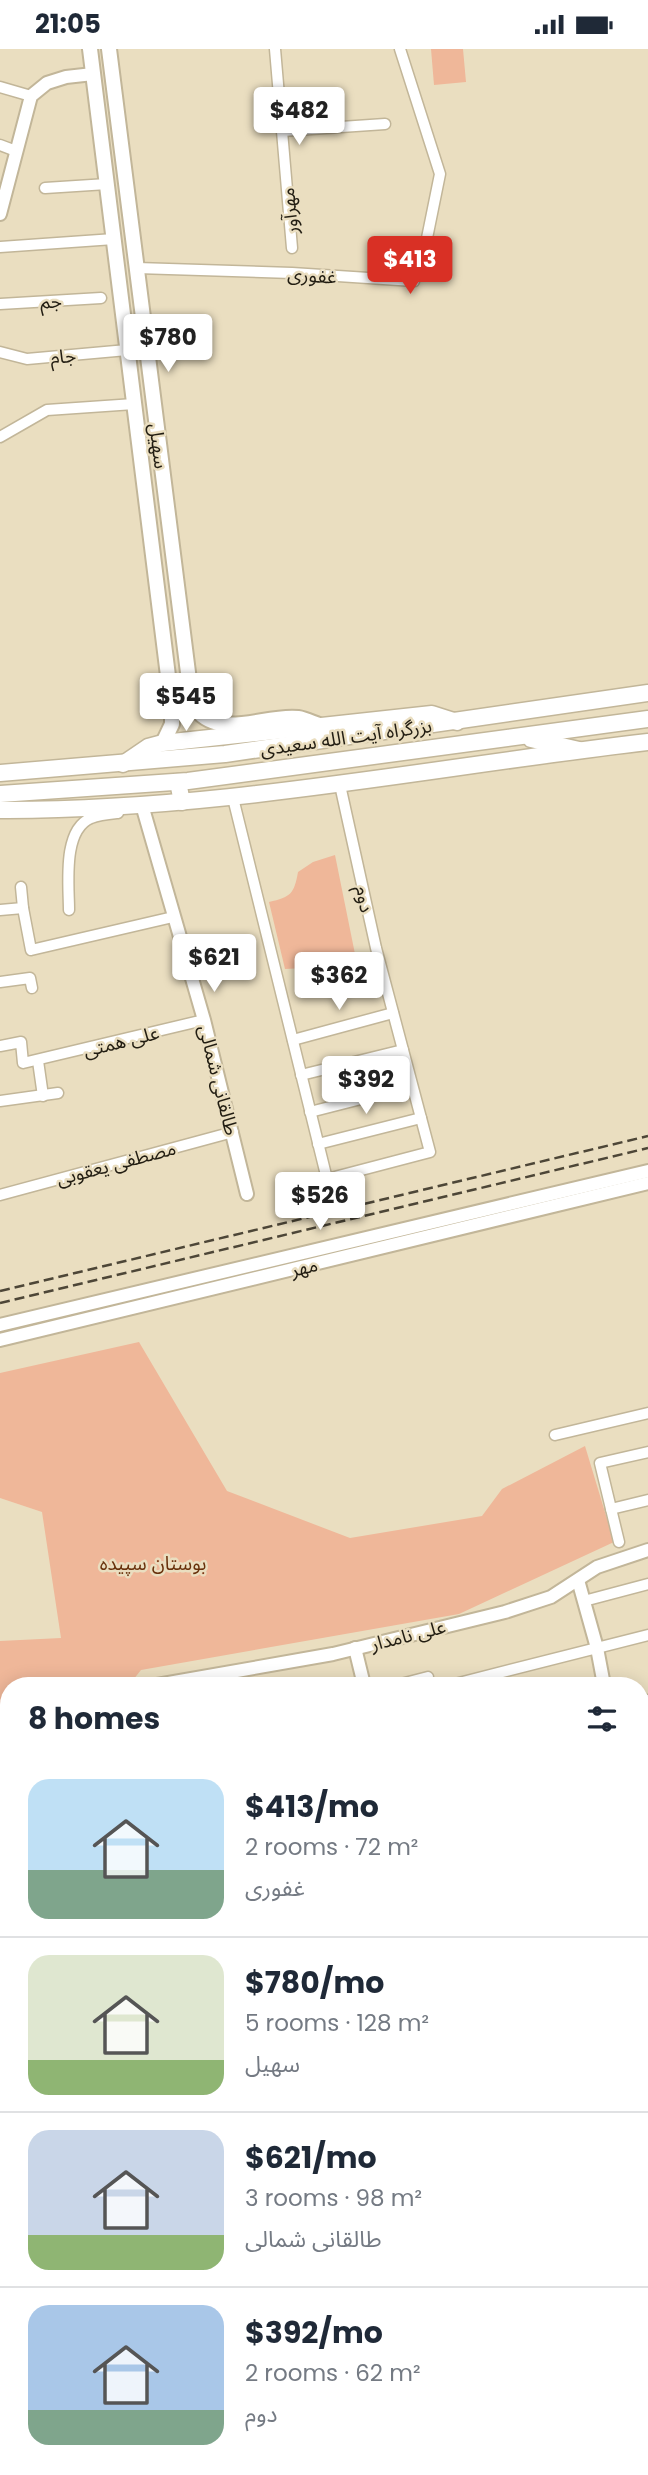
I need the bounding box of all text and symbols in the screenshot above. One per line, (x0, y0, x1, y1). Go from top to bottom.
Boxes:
text: 21:05 (35, 6, 101, 42)
pin: $482 (258, 87, 340, 147)
text: $482 (270, 94, 328, 126)
street label: مهرآور (274, 187, 305, 236)
pin: $413 (369, 237, 451, 296)
text: $413 (383, 243, 437, 275)
street label: غفوری (286, 260, 338, 291)
street label: جم (39, 287, 63, 317)
pin: $780 (127, 315, 209, 374)
text: $780 (139, 321, 197, 353)
street label: جام (49, 342, 77, 372)
street label: سهیل (142, 422, 175, 470)
pin: $545 (145, 673, 227, 733)
text: $545 (156, 680, 216, 712)
street label: بزرگراه آیت الله سعیدی (259, 712, 434, 763)
street label: دوم (348, 883, 380, 915)
pin: $621 (173, 935, 255, 994)
text: $621 (188, 941, 240, 973)
pin: $362 (298, 953, 380, 1012)
text: $362 (311, 959, 367, 991)
street label: علی همتی (80, 1019, 162, 1064)
street label: طالقانی شمالی (192, 1022, 245, 1138)
pin: $392 (325, 1056, 407, 1116)
text: $392 (338, 1063, 394, 1095)
street label: مصطفی یعقوبی (53, 1135, 179, 1192)
pin: $526 (279, 1173, 361, 1232)
text: $526 (291, 1179, 349, 1211)
street label: مهر (287, 1251, 321, 1284)
park label: بوستان سپیده (100, 1550, 206, 1577)
street label: علی نامدار (367, 1613, 449, 1658)
text: 8 homes (28, 1697, 160, 1740)
icon: filters (583, 1700, 621, 1738)
text: $413/mo (245, 1785, 379, 1828)
icon: home (84, 1807, 168, 1891)
text: 2 rooms · 72 m² (245, 1831, 418, 1863)
text: غفوری (245, 1872, 305, 1904)
text: $780/mo (245, 1961, 384, 2004)
icon: home (84, 1983, 168, 2067)
text: 5 rooms · 128 m² (245, 2007, 429, 2039)
text: سهیل (245, 2048, 300, 2080)
text: $621/mo (245, 2136, 377, 2179)
icon: home (84, 2158, 168, 2242)
text: 3 rooms · 98 m² (245, 2182, 422, 2214)
text: طالقانی شمالی (245, 2223, 382, 2255)
text: $392/mo (245, 2311, 383, 2354)
icon: home (84, 2333, 168, 2417)
text: 2 rooms · 62 m² (245, 2357, 421, 2389)
text: دوم (245, 2398, 277, 2430)

